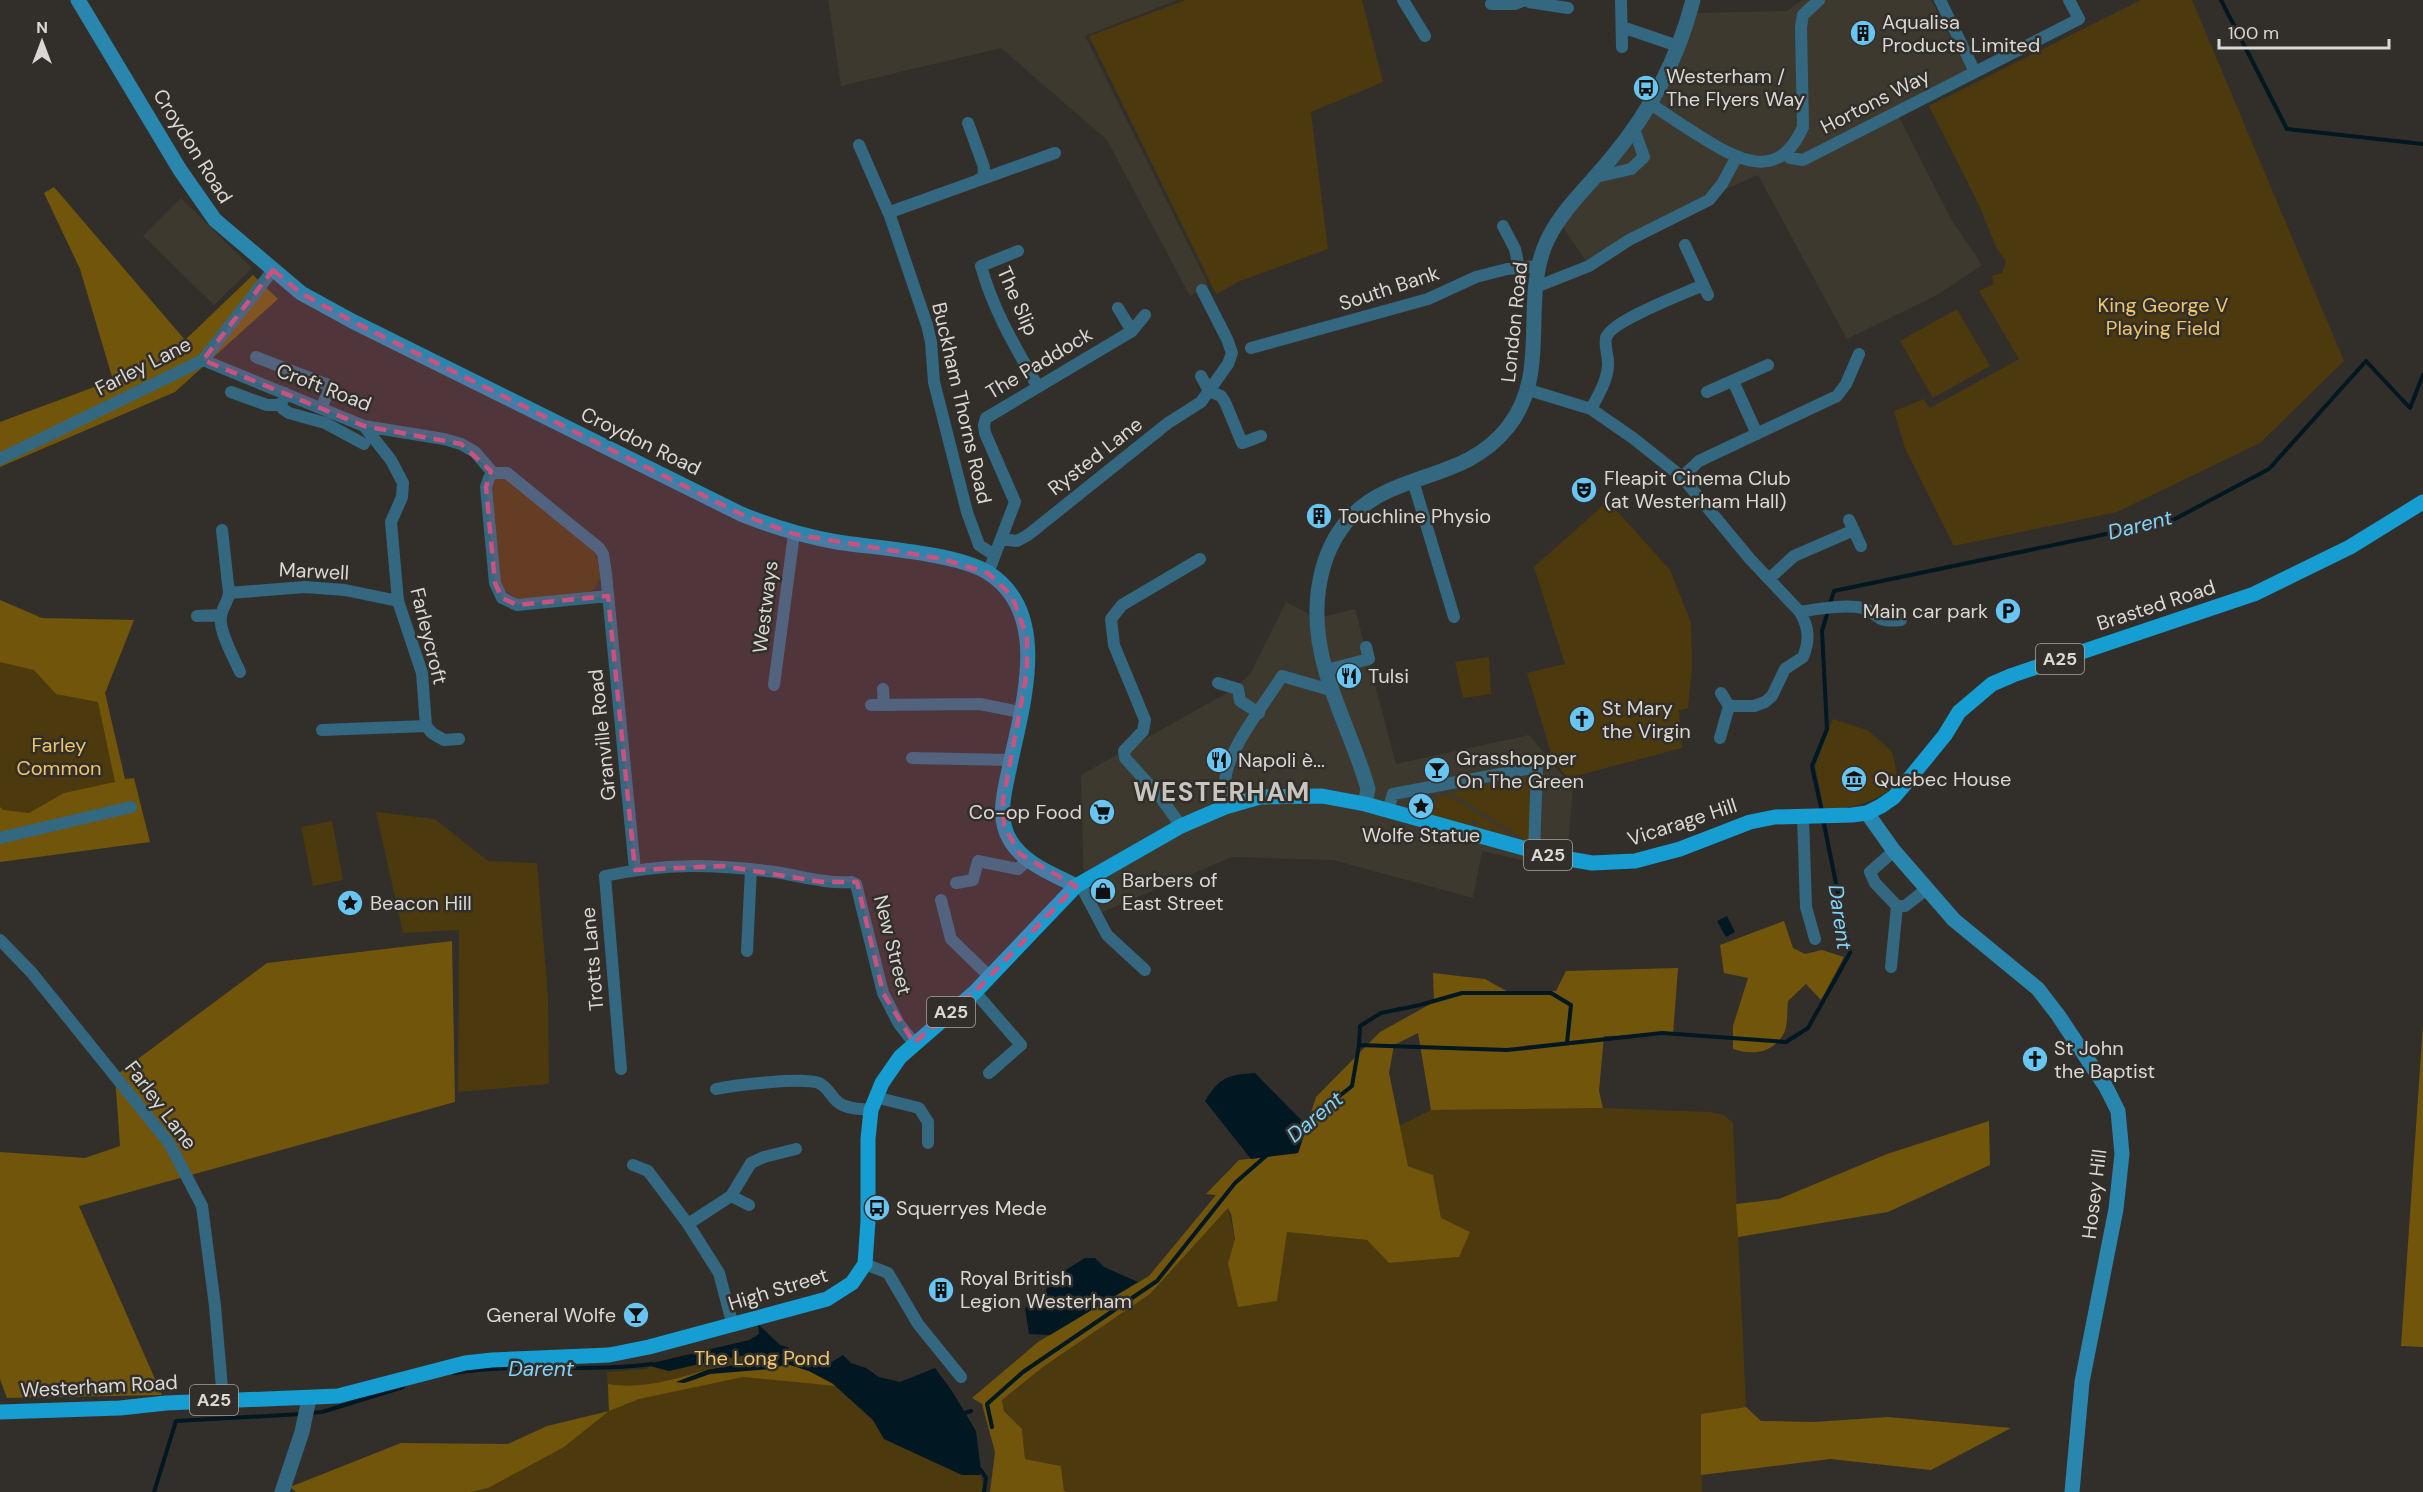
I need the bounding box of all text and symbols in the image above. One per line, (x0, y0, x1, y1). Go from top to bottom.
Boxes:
place label: Aqualisa Products Limited (1882, 9, 2040, 58)
north arrow (12, 12, 72, 72)
scale bar (2219, 12, 2388, 50)
text: N (36, 17, 48, 38)
building icon: Aqualisa Products Limited (1848, 18, 1878, 48)
text: 100 m (2228, 21, 2279, 45)
street label: Hortons Way (1816, 62, 1934, 140)
place label: Westerham / The Flyers Way (1666, 63, 1805, 112)
bus stop icon: Westerham / The Flyers Way (1631, 73, 1661, 103)
street label: Croydon Road (147, 84, 239, 208)
street label: South Bank (1335, 260, 1443, 316)
street label: London Road (1495, 260, 1533, 384)
street label: The Slip (991, 262, 1045, 340)
park label: King George V Playing Field (2098, 292, 2228, 341)
street label: Buckham Thorns Road (926, 300, 998, 506)
street label: The Paddock (981, 321, 1097, 405)
street label: Farley Lane (91, 331, 195, 401)
street label: Croft Road (273, 357, 375, 417)
street label: Croydon Road (577, 401, 705, 481)
street label: Rysted Lane (1042, 411, 1148, 501)
place label: Fleapit Cinema Club (at Westerham Hall) (1604, 465, 1791, 514)
theatre icon: Fleapit Cinema Club (at Westerham Hall) (1569, 475, 1599, 505)
building icon: Touchline Physio (1304, 501, 1334, 531)
place label: Touchline Physio (1338, 503, 1491, 529)
water label: Darent (2105, 503, 2176, 547)
street label: Marwell (278, 556, 350, 586)
street label: Westways (746, 559, 784, 655)
street label: Brasted Road (2093, 574, 2219, 636)
street label: Farleycroft (404, 585, 454, 687)
parking icon: Main car park (1993, 596, 2023, 626)
place label: Main car park (1863, 598, 1988, 624)
road number: A25 (2036, 644, 2084, 674)
restaurant icon: Tulsi (1334, 661, 1364, 691)
place label: Tulsi (1368, 663, 1409, 689)
street label: Granville Road (582, 668, 622, 802)
place label: St Mary the Virgin (1602, 695, 1691, 744)
church icon: St Mary the Virgin (1567, 704, 1597, 734)
park label: Farley Common (16, 732, 102, 781)
restaurant icon: Napoli è... (1204, 745, 1234, 775)
place label: Grasshopper On The Green (1456, 745, 1584, 794)
place label: Napoli è... (1238, 747, 1325, 773)
bar icon: Grasshopper On The Green (1422, 755, 1452, 785)
museum icon: Quebec House (1839, 764, 1869, 794)
place label: Quebec House (1874, 766, 2011, 792)
district label: WESTERHAM (1133, 775, 1311, 809)
place icon: Wolfe Statue (1406, 791, 1436, 821)
street label: Vicarage Hill (1624, 792, 1740, 852)
supermarket icon: Co-op Food (1087, 797, 1117, 827)
place label: Co-op Food (969, 799, 1082, 825)
place label: Wolfe Statue (1362, 822, 1480, 848)
road number: A25 (1524, 840, 1572, 870)
place label: Barbers of East Street (1122, 867, 1224, 916)
shop icon: Barbers of East Street (1088, 876, 1118, 906)
water label: Darent (1822, 882, 1859, 952)
place icon: Beacon Hill (335, 888, 365, 918)
place label: Beacon Hill (370, 890, 472, 916)
street label: New Street (868, 892, 918, 998)
street label: Trotts Lane (575, 906, 609, 1012)
road number: A25 (927, 997, 975, 1027)
place label: St John the Baptist (2054, 1035, 2155, 1084)
church icon: St John the Baptist (2020, 1044, 2050, 1074)
street label: Farley Lane (119, 1055, 203, 1155)
water label: Darent (1281, 1085, 1350, 1149)
street label: Hosey Hill (2076, 1148, 2112, 1240)
bus stop icon: Squerryes Mede (862, 1193, 892, 1223)
place label: Squerryes Mede (896, 1195, 1047, 1221)
street label: High Street (725, 1261, 831, 1317)
place label: Royal British Legion Westerham (960, 1265, 1132, 1314)
building icon: Royal British Legion Westerham (926, 1275, 956, 1305)
bar icon: General Wolfe (621, 1300, 651, 1330)
place label: General Wolfe (486, 1302, 616, 1328)
park label: The Long Pond (694, 1345, 830, 1371)
water label: Darent (508, 1355, 575, 1383)
street label: Westerham Road (20, 1369, 178, 1403)
road number: A25 (190, 1385, 238, 1415)

